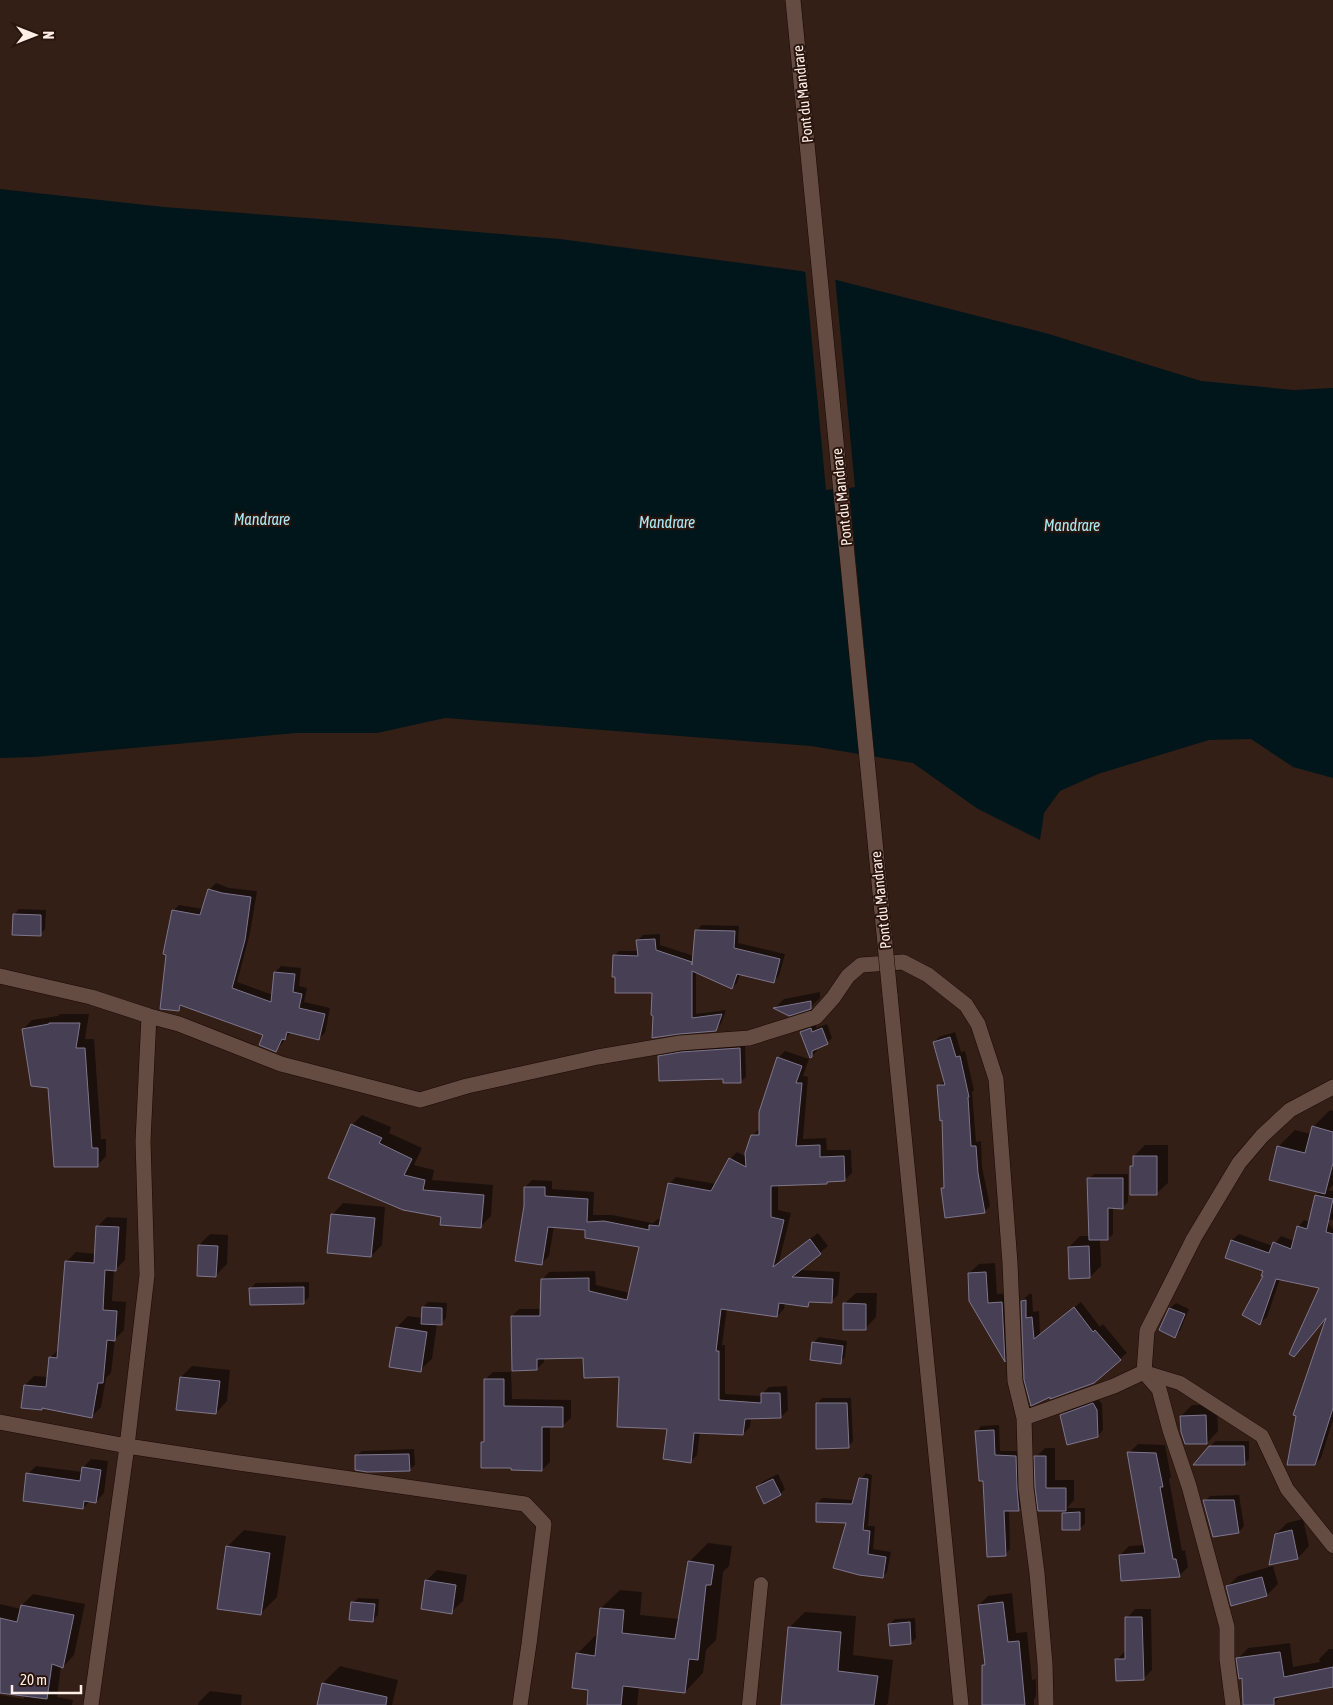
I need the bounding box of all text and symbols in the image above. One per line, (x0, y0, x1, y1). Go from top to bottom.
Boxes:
north arrow (10, 10, 60, 60)
text: N (40, 31, 56, 39)
street label: Pont du Mandrare (789, 44, 816, 144)
street label: Pont du Mandrare (828, 447, 855, 547)
water label: Mandrare (234, 510, 290, 528)
water label: Mandrare (639, 513, 695, 531)
water label: Mandrare (1044, 516, 1100, 534)
street label: Pont du Mandrare (867, 850, 894, 950)
scale bar (12, 1662, 81, 1694)
text: 20 m (20, 1671, 47, 1688)

